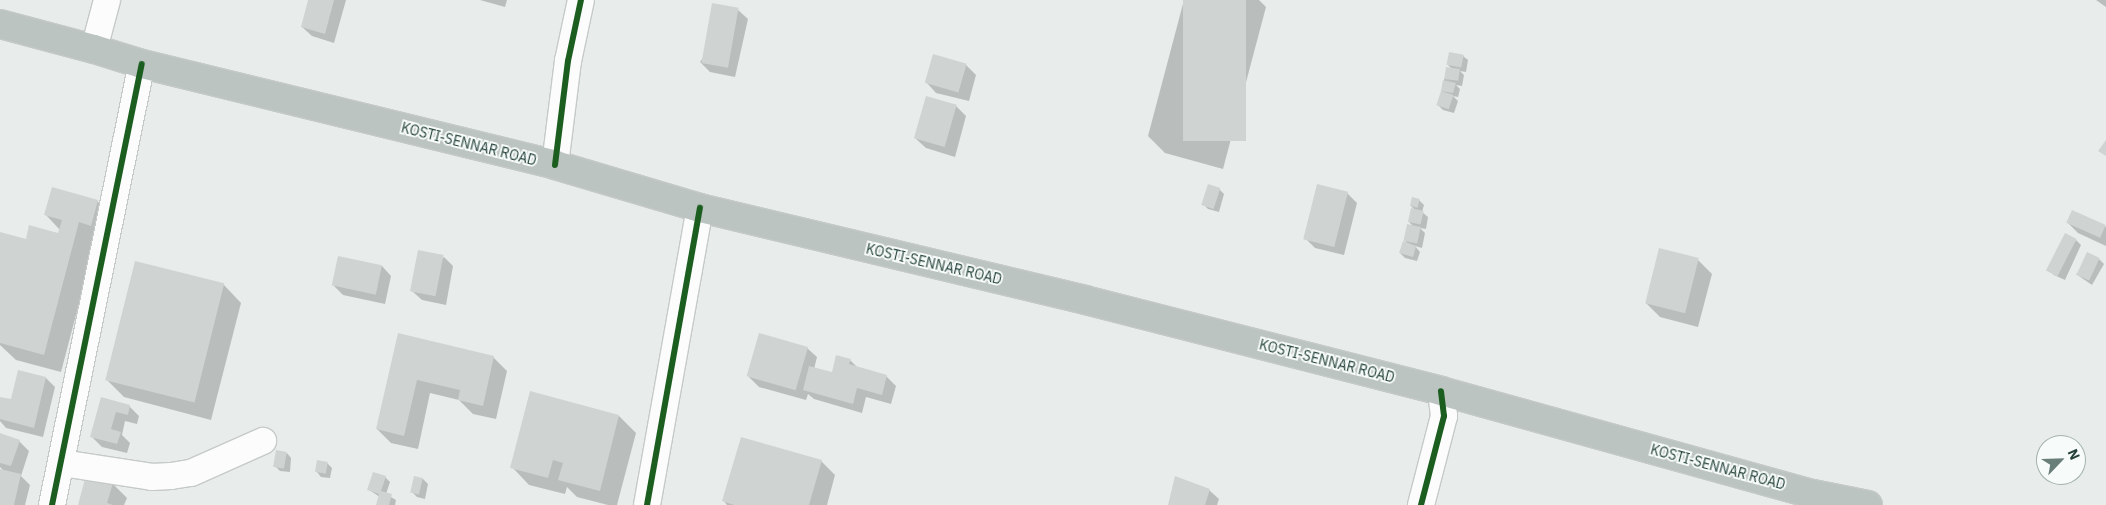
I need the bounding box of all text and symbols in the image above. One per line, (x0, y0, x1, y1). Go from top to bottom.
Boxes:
street label: KOSTI-SENNAR ROAD (400, 119, 538, 169)
street label: KOSTI-SENNAR ROAD (864, 240, 1004, 288)
street label: KOSTI-SENNAR ROAD (1258, 336, 1396, 386)
north arrow (2036, 435, 2086, 485)
street label: KOSTI-SENNAR ROAD (1649, 441, 1787, 493)
text: N (2064, 446, 2084, 463)

